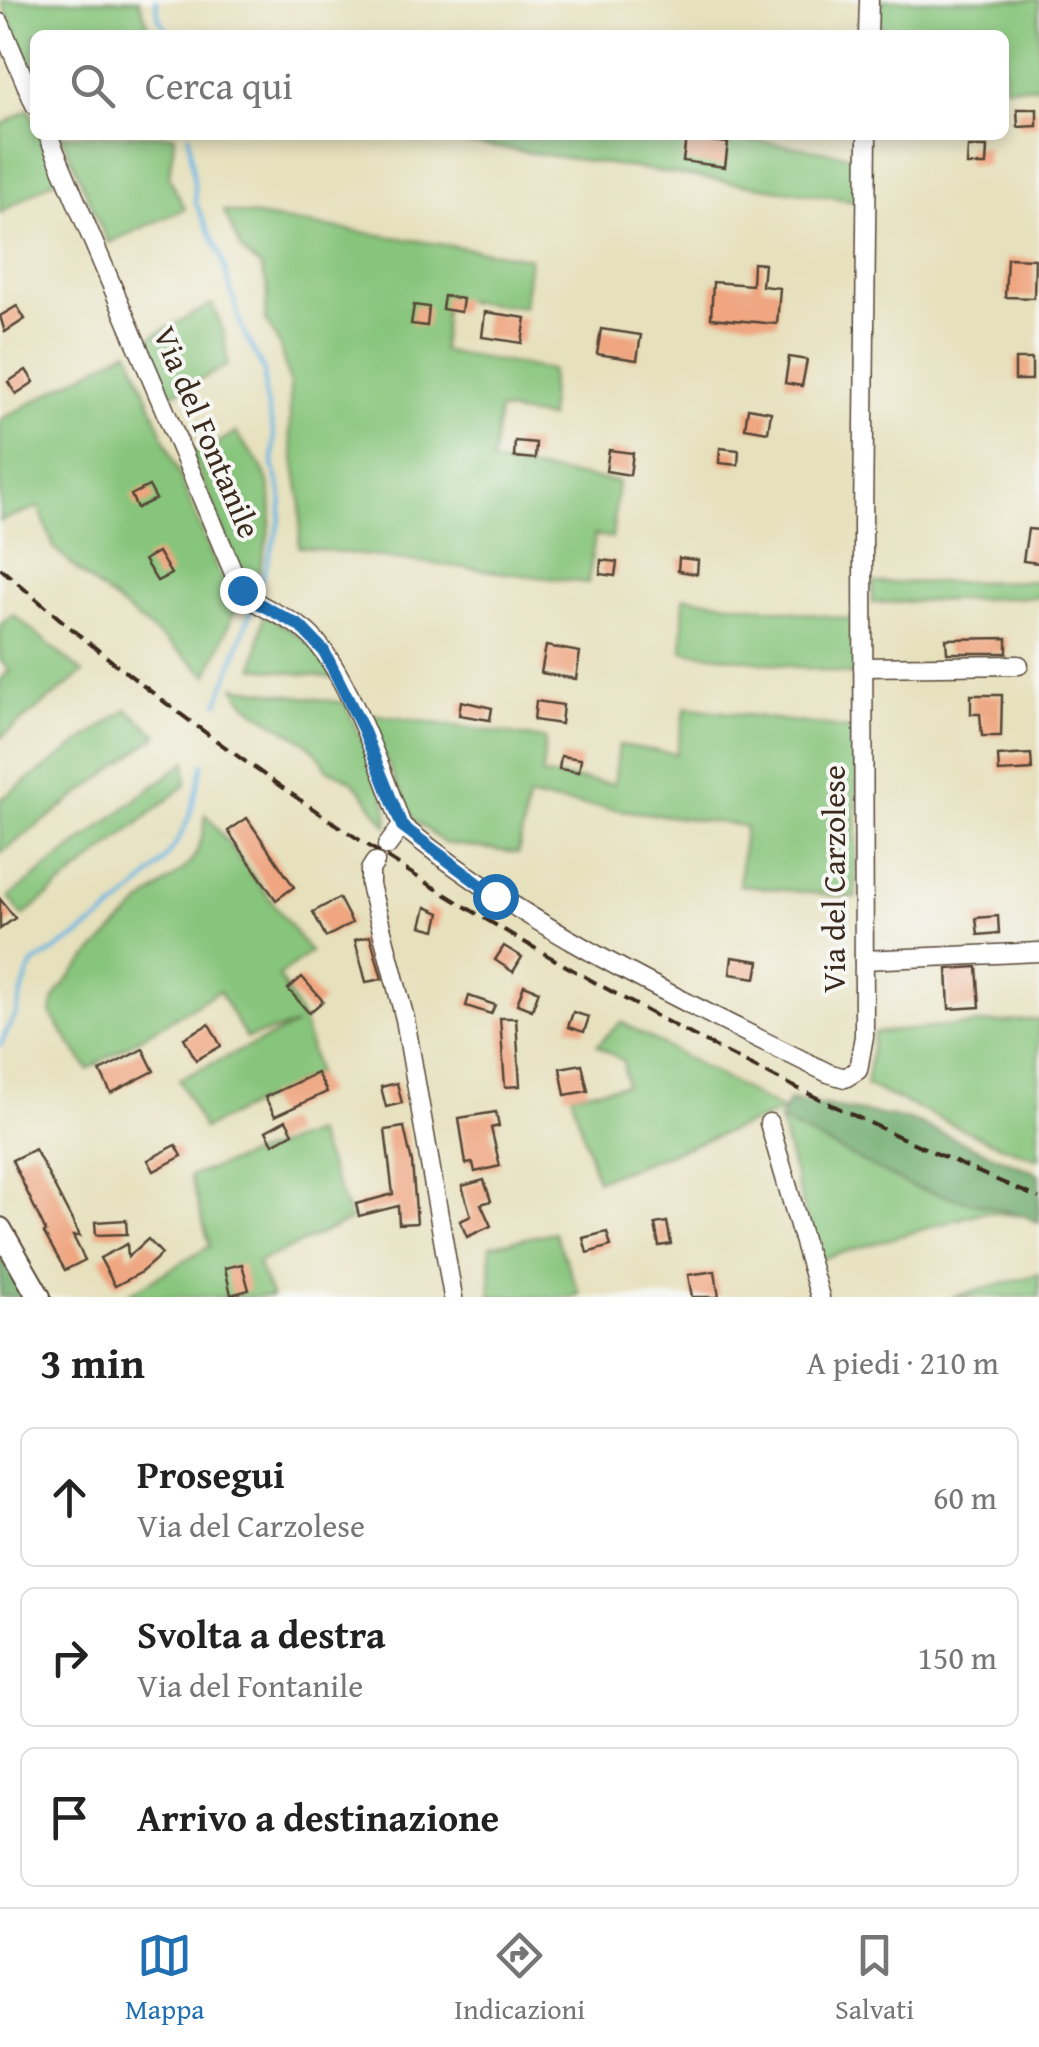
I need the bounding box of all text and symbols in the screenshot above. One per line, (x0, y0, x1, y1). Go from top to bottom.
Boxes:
search box (30, 30, 1009, 140)
text: Cerca qui (145, 57, 293, 113)
icon: search (65, 58, 120, 113)
street label: Via del Fontanile (142, 318, 273, 545)
route end (220, 568, 266, 614)
street label: Via del Carzolese (810, 765, 857, 993)
route start (473, 874, 519, 920)
text: 3 min (40, 1332, 145, 1393)
text: A piedi · 210 m (806, 1339, 999, 1386)
text: Prosegui (137, 1446, 285, 1502)
icon: ahead (42, 1470, 97, 1525)
text: 60 m (933, 1474, 997, 1521)
text: Via del Carzolese (137, 1502, 365, 1549)
text: Svolta a destra (137, 1606, 386, 1662)
icon: right (42, 1630, 97, 1685)
text: 150 m (918, 1634, 997, 1681)
text: Via del Fontanile (137, 1662, 363, 1709)
text: Arrivo a destinazione (137, 1789, 499, 1845)
icon: arrive (42, 1790, 97, 1845)
tab: Mappa (125, 1928, 205, 2029)
tab: Indicazioni (454, 1928, 585, 2029)
tab: Salvati (835, 1928, 914, 2029)

